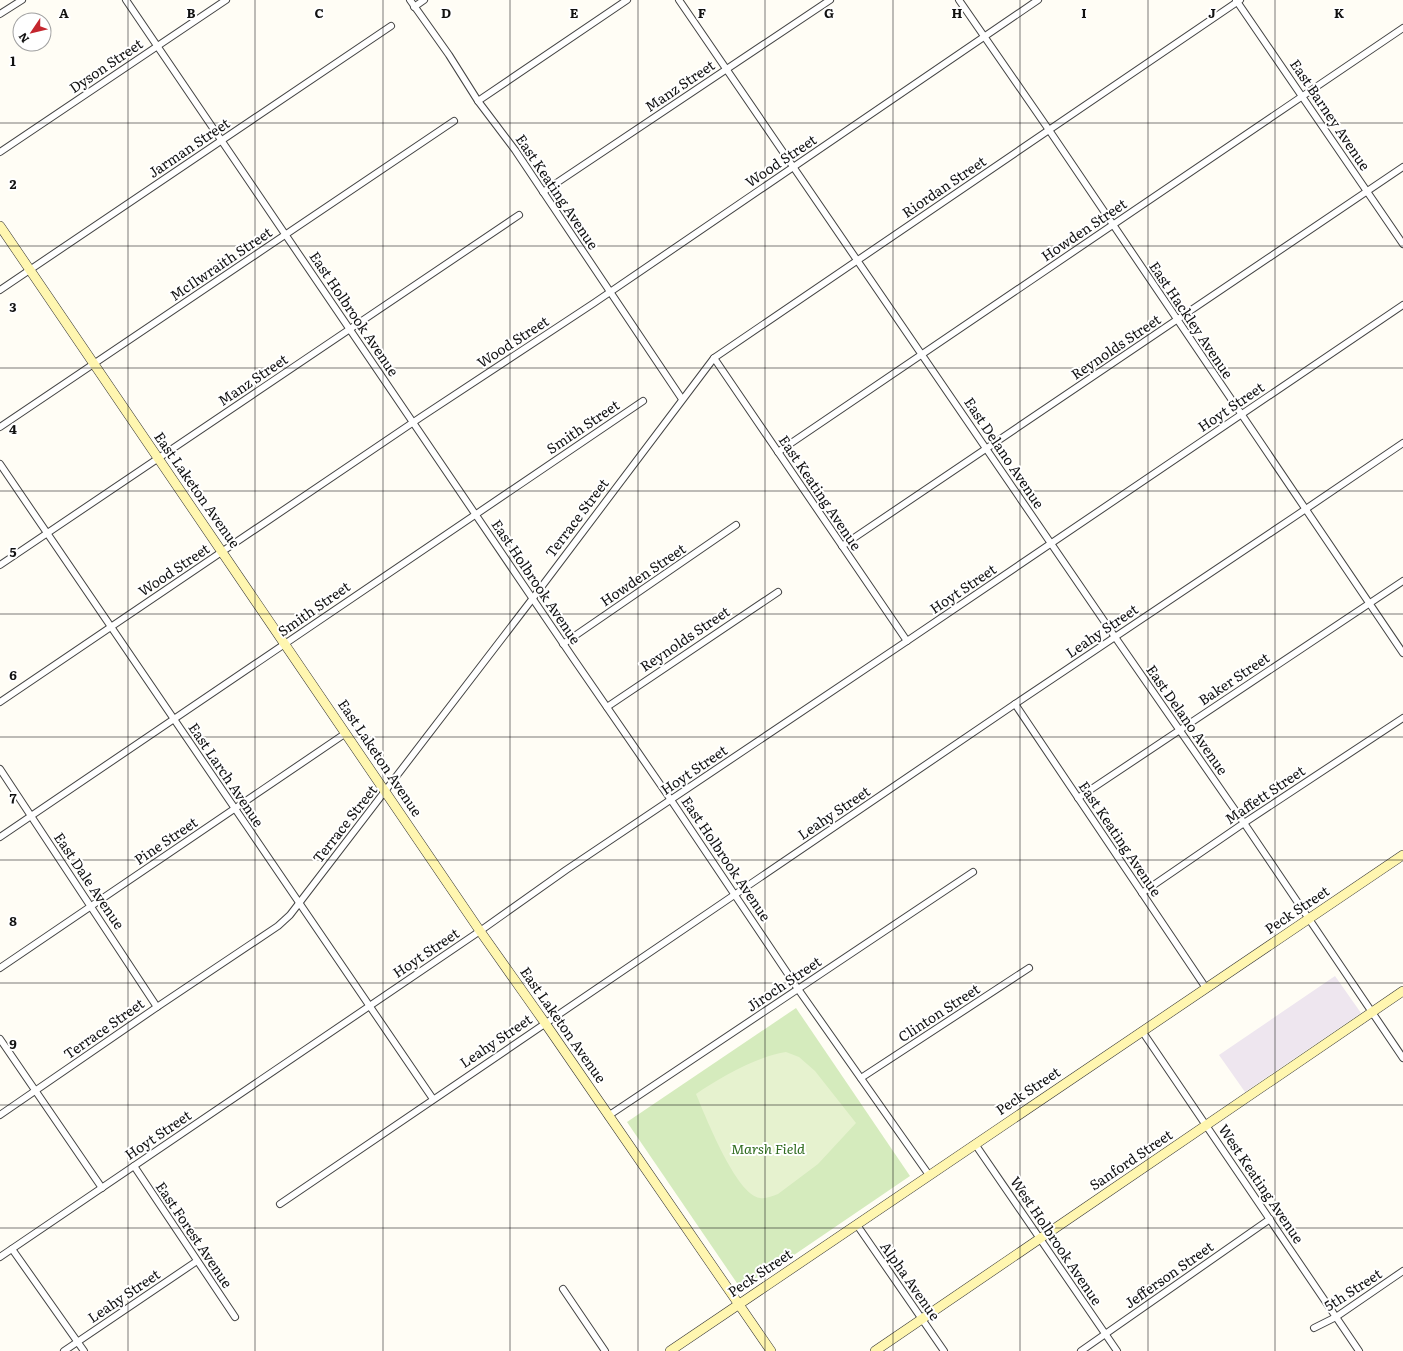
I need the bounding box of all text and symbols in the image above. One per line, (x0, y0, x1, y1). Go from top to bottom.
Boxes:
text: A (59, 3, 69, 22)
text: B (187, 3, 196, 22)
text: C (314, 3, 324, 22)
text: D (441, 3, 451, 22)
text: E (570, 3, 579, 22)
text: F (698, 3, 706, 22)
text: G (824, 3, 834, 22)
text: H (952, 3, 963, 22)
text: I (1081, 3, 1087, 22)
text: J (1208, 3, 1216, 22)
text: K (1334, 3, 1345, 22)
north arrow (12, 12, 52, 52)
text: N (14, 30, 32, 47)
street label: Dyson Street (65, 33, 146, 97)
text: 1 (10, 51, 16, 70)
street label: Manz Street (641, 54, 719, 116)
street label: East Barney Avenue (1286, 55, 1376, 174)
street label: Jarman Street (144, 112, 233, 182)
street label: Wood Street (741, 129, 820, 191)
street label: East Keating Avenue (512, 130, 604, 253)
street label: Riordan Street (897, 150, 990, 222)
text: 2 (10, 174, 17, 193)
street label: Howden Street (1037, 193, 1130, 265)
street label: McIlwraith Street (165, 221, 276, 305)
street label: East Holbrook Avenue (305, 247, 404, 380)
street label: East Hackley Avenue (1145, 257, 1238, 382)
text: 3 (9, 297, 17, 316)
street label: Reynolds Street (1067, 309, 1165, 384)
street label: Wood Street (473, 310, 553, 372)
street label: Manz Street (214, 348, 292, 410)
street label: Hoyt Street (1193, 376, 1268, 436)
street label: East Delano Avenue (960, 393, 1050, 512)
street label: Smith Street (542, 394, 623, 458)
text: 4 (9, 419, 17, 438)
street label: East Laketon Avenue (150, 427, 246, 552)
street label: East Keating Avenue (775, 431, 867, 554)
street label: Terrace Street (540, 473, 613, 561)
street label: East Holbrook Avenue (487, 515, 586, 648)
street label: Wood Street (134, 538, 213, 600)
street label: Howden Street (596, 538, 689, 610)
text: 5 (9, 542, 17, 561)
street label: Hoyt Street (925, 558, 1000, 618)
street label: Smith Street (273, 576, 354, 640)
street label: Leahy Street (1061, 598, 1142, 662)
street label: Reynolds Street (636, 601, 734, 676)
street label: Baker Street (1194, 647, 1273, 709)
street label: East Delano Avenue (1142, 660, 1233, 778)
text: 6 (9, 665, 17, 684)
street label: East Laketon Avenue (334, 695, 428, 820)
street label: East Larch Avenue (184, 718, 269, 831)
street label: Hoyt Street (656, 739, 731, 799)
street label: Maffett Street (1221, 760, 1309, 828)
street label: East Keating Avenue (1075, 777, 1167, 900)
street label: Terrace Street (307, 780, 381, 867)
street label: Leahy Street (793, 780, 874, 844)
text: 7 (9, 788, 17, 807)
street label: East Holbrook Avenue (677, 792, 776, 925)
street label: Pine Street (130, 811, 201, 869)
street label: East Dale Avenue (50, 828, 130, 933)
street label: Peck Street (1260, 880, 1333, 938)
text: 8 (9, 911, 17, 930)
street label: Hoyt Street (388, 922, 463, 982)
street label: Jiroch Street (742, 951, 825, 1016)
street label: East Laketon Avenue (516, 962, 612, 1087)
street label: Clinton Street (894, 978, 983, 1046)
street label: Terrace Street (59, 993, 148, 1063)
street label: Leahy Street (455, 1008, 536, 1072)
text: 9 (9, 1034, 17, 1053)
street label: Peck Street (991, 1061, 1064, 1119)
street label: Hoyt Street (120, 1104, 195, 1164)
street label: West Keating Avenue (1214, 1120, 1309, 1247)
street label: Sanford Street (1085, 1124, 1176, 1194)
park label: Marsh Field (731, 1138, 805, 1158)
street label: West Holbrook Avenue (1006, 1172, 1107, 1309)
street label: East Forest Avenue (152, 1177, 238, 1292)
street label: Jefferson Street (1120, 1236, 1217, 1312)
street label: Alpha Avenue (876, 1237, 945, 1324)
street label: Peck Street (723, 1243, 796, 1301)
street label: Leahy Street (83, 1263, 164, 1327)
street label: 5th Street (1320, 1263, 1385, 1315)

